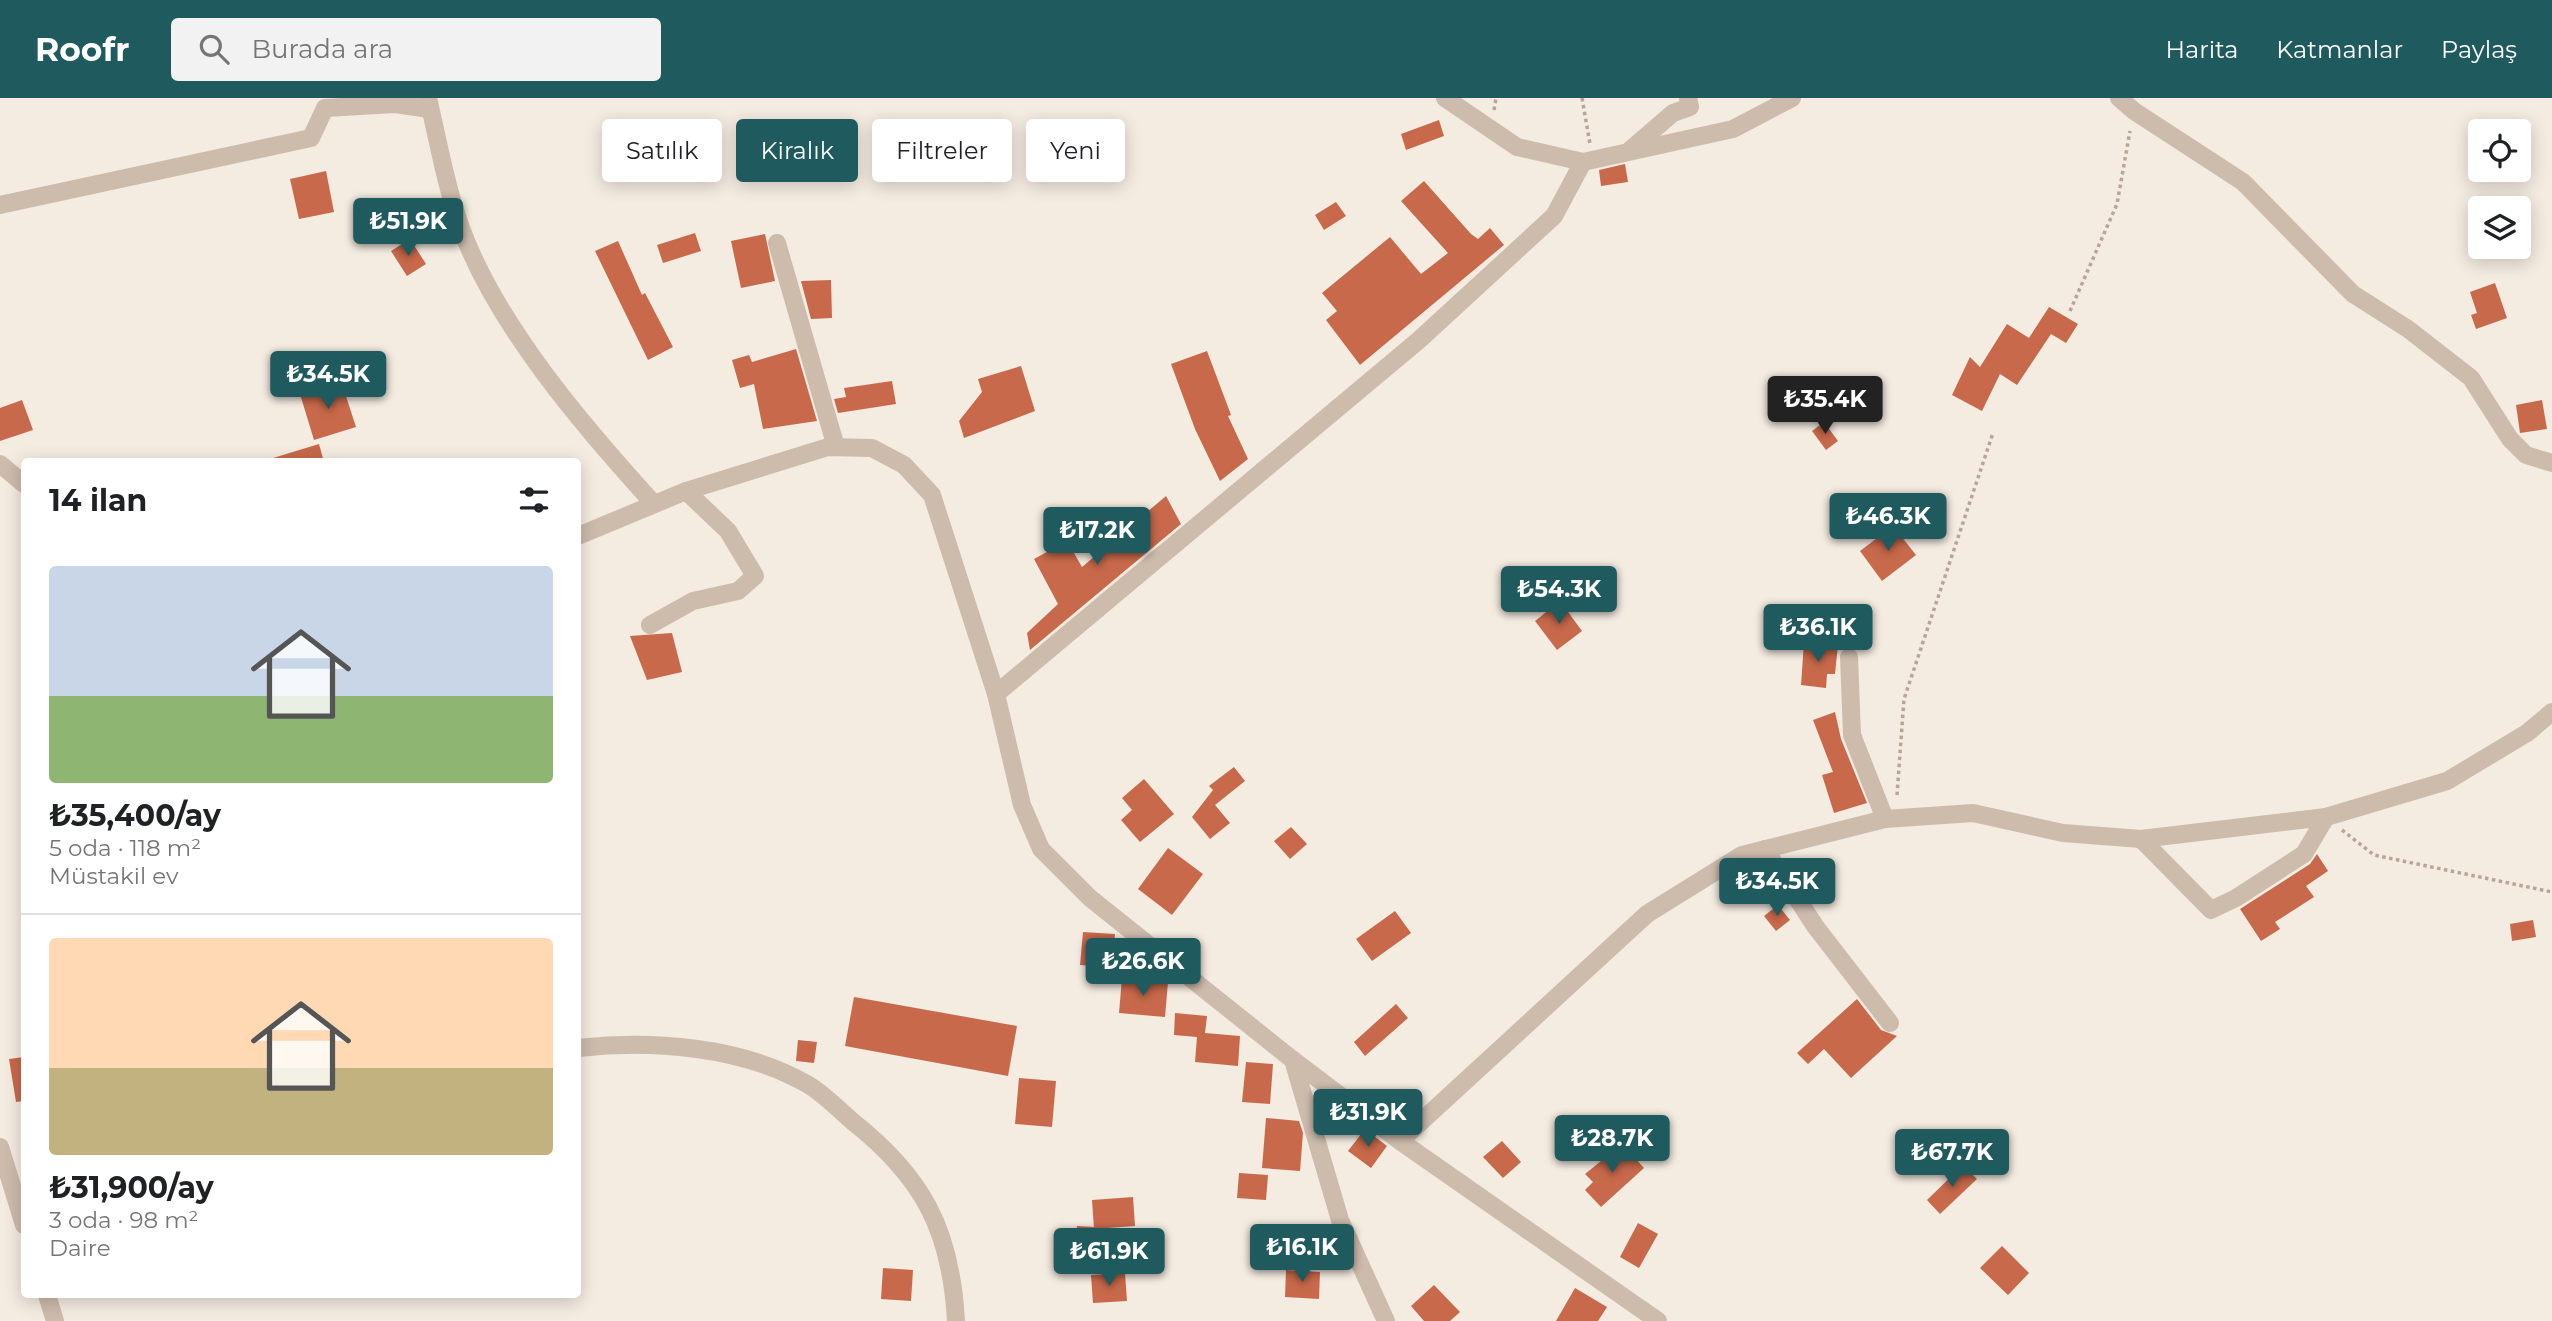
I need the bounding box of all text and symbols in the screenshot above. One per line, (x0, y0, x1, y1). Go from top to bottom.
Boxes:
search box (171, 18, 661, 81)
text: Roofr (35, 29, 129, 69)
icon: search (195, 30, 233, 68)
text: Burada ara (251, 33, 393, 65)
text: Harita (2166, 35, 2238, 64)
text: Katmanlar (2276, 35, 2403, 64)
text: Paylaş (2441, 35, 2517, 64)
chip: Satılık (602, 119, 722, 182)
chip: Kiralık (736, 119, 858, 182)
chip: Filtreler (872, 119, 1012, 182)
chip: Yeni (1026, 119, 1125, 182)
map controls (2468, 119, 2531, 259)
button: locate (2468, 119, 2531, 182)
button: layers (2468, 196, 2531, 259)
pin: ₺51.9K (351, 198, 465, 258)
text: ₺51.9K (369, 207, 447, 235)
pin: ₺34.5K (271, 352, 385, 411)
text: ₺34.5K (286, 360, 370, 388)
pin: ₺35.4K (1768, 376, 1882, 436)
text: ₺35.4K (1784, 385, 1866, 413)
icon: filters (515, 481, 553, 519)
text: 14 ilan (49, 482, 147, 519)
pin: ₺46.3K (1831, 494, 1945, 553)
text: ₺46.3K (1846, 502, 1930, 530)
pin: ₺17.2K (1040, 508, 1154, 567)
text: ₺17.2K (1059, 516, 1135, 544)
pin: ₺54.3K (1502, 566, 1616, 626)
text: ₺54.3K (1517, 575, 1601, 603)
pin: ₺36.1K (1761, 604, 1875, 664)
icon: home (238, 611, 364, 737)
text: ₺36.1K (1779, 613, 1857, 641)
text: ₺35,400/ay (49, 797, 221, 834)
text: 5 oda · 118 m² (49, 834, 201, 862)
pin: ₺34.5K (1720, 858, 1834, 918)
text: Müstakil ev (49, 862, 178, 890)
text: ₺34.5K (1735, 867, 1819, 895)
pin: ₺26.6K (1086, 939, 1200, 998)
text: ₺26.6K (1102, 947, 1184, 975)
icon: home (238, 983, 364, 1109)
pin: ₺31.9K (1311, 1090, 1425, 1149)
text: ₺31.9K (1329, 1098, 1407, 1126)
pin: ₺28.7K (1555, 1116, 1669, 1175)
text: ₺28.7K (1571, 1124, 1653, 1152)
pin: ₺67.7K (1895, 1130, 2009, 1189)
text: ₺67.7K (1911, 1138, 1993, 1166)
text: ₺31,900/ay (49, 1169, 214, 1206)
text: 3 oda · 98 m² (49, 1206, 198, 1234)
pin: ₺16.1K (1245, 1224, 1359, 1284)
pin: ₺61.9K (1052, 1228, 1166, 1288)
text: ₺16.1K (1266, 1233, 1338, 1261)
text: Daire (49, 1234, 111, 1262)
text: ₺61.9K (1070, 1237, 1148, 1265)

